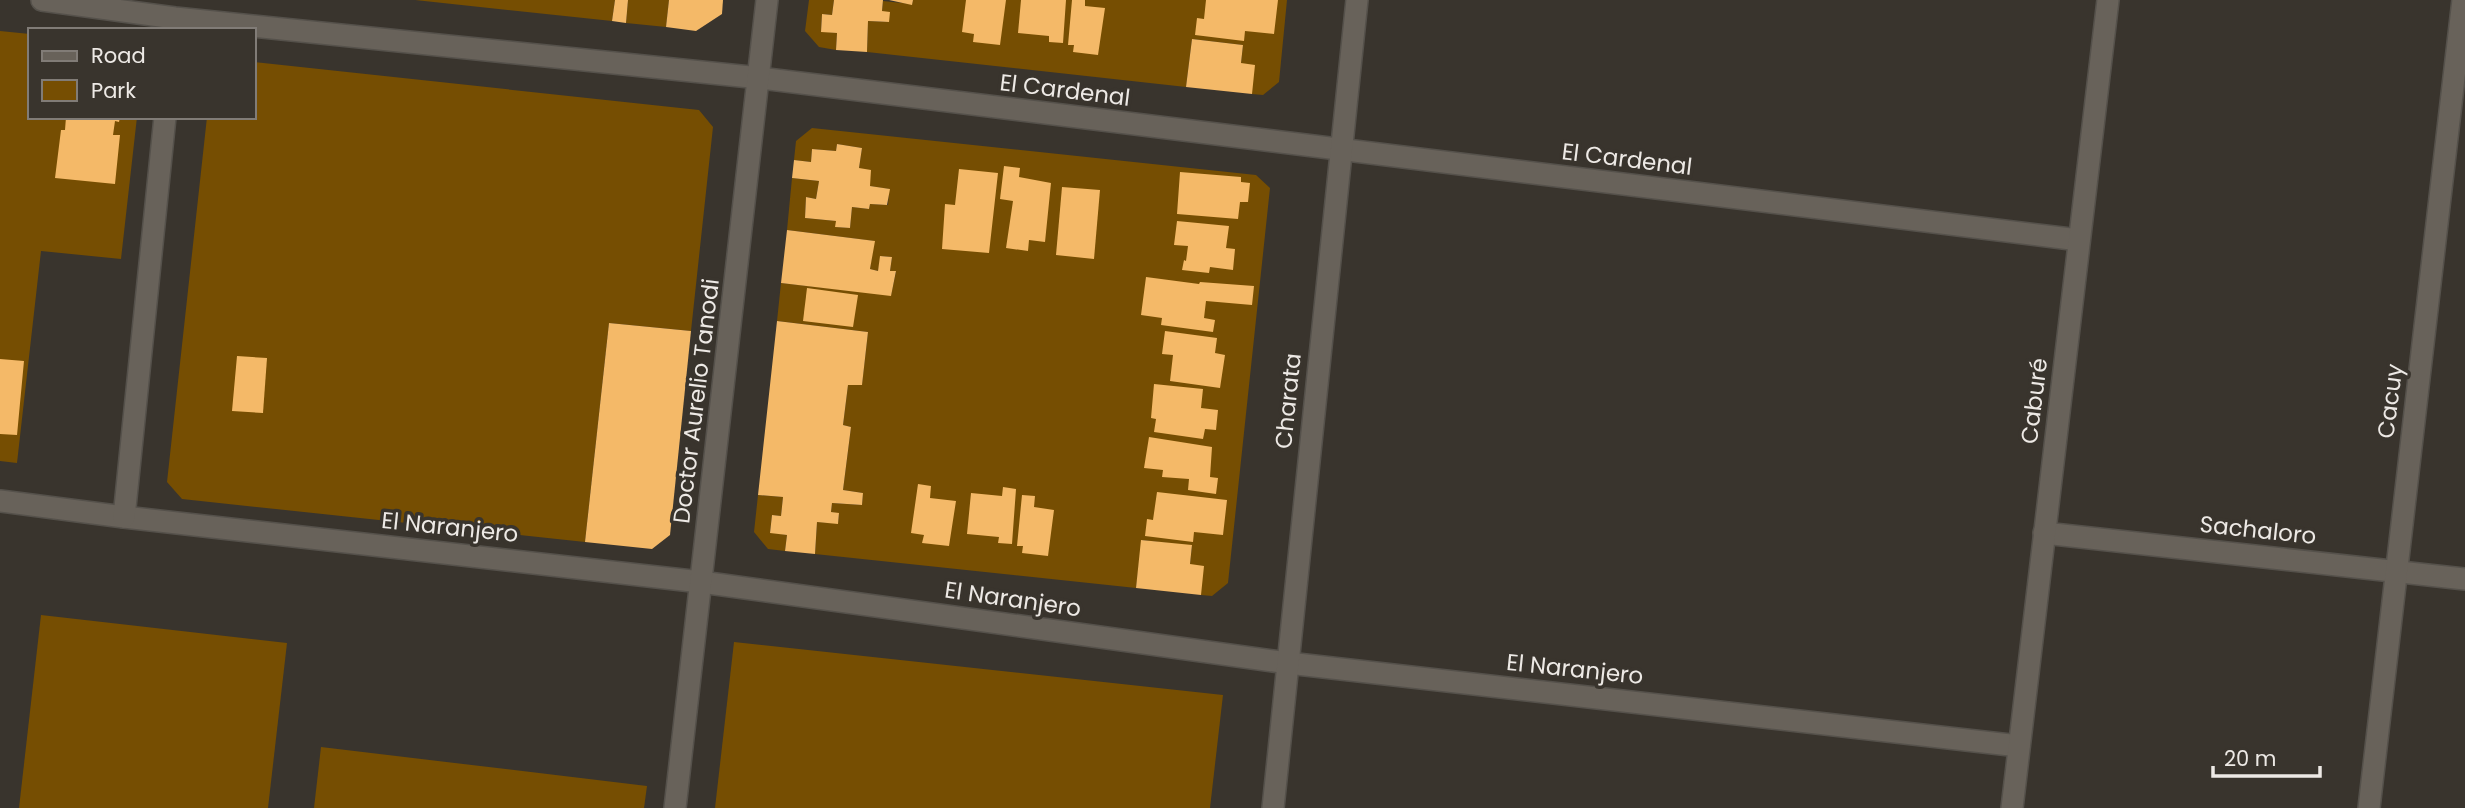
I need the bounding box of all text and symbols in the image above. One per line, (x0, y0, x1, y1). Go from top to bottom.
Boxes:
legend (28, 28, 256, 119)
text: Road (91, 41, 146, 70)
street label: El Cardenal (998, 66, 1132, 114)
text: Park (91, 76, 136, 105)
street label: El Cardenal (1560, 135, 1694, 183)
street label: Doctor Aurelio Tanodi (665, 277, 727, 525)
street label: Charata (1267, 352, 1309, 450)
street label: Caburé (2013, 356, 2055, 446)
street label: Cacuy (2370, 362, 2410, 440)
street label: El Naranjero (380, 504, 520, 550)
street label: Sachaloro (2198, 508, 2318, 552)
street label: El Naranjero (943, 574, 1083, 624)
street label: El Naranjero (1505, 646, 1645, 692)
scale bar (2213, 734, 2320, 778)
text: 20 m (2224, 744, 2277, 773)

